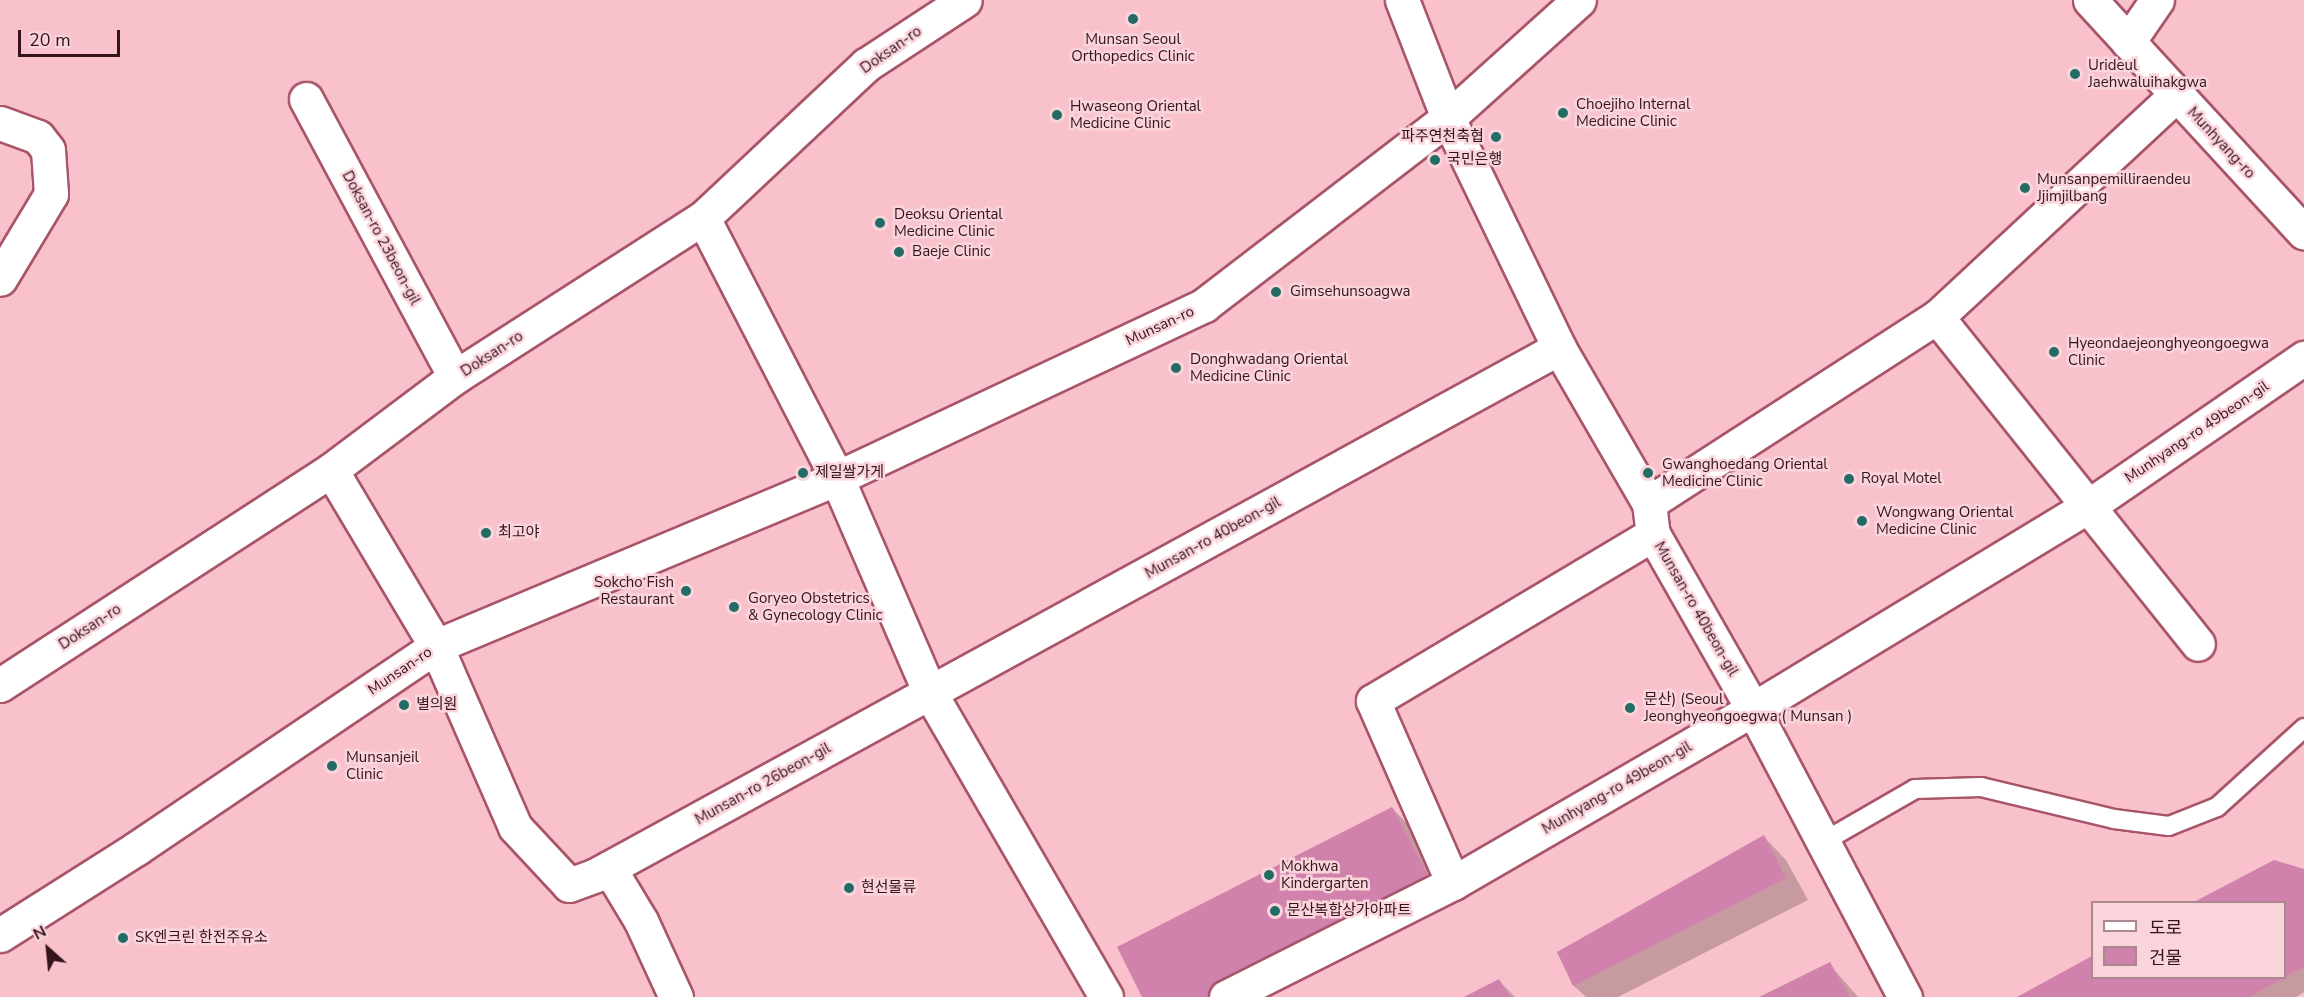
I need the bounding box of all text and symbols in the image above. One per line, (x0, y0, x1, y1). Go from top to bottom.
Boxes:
marker: Munsan Seoul Orthopedics Clinic (1124, 10, 1142, 28)
scale bar (21, 18, 123, 56)
street label: Doksan-ro (857, 22, 925, 78)
text: 20 m (29, 28, 71, 52)
place label: Munsan Seoul Orthopedics Clinic (1071, 30, 1195, 65)
place label: Urideul Jaehwaluihakgwa (2088, 56, 2207, 91)
marker: Urideul Jaehwaluihakgwa (2066, 65, 2084, 83)
place label: Choejiho Internal Medicine Clinic (1576, 95, 1690, 130)
place label: Hwaseong Oriental Medicine Clinic (1070, 97, 1201, 132)
marker: Choejiho Internal Medicine Clinic (1554, 104, 1572, 122)
street label: Munhyang-ro (2183, 104, 2259, 182)
marker: Hwaseong Oriental Medicine Clinic (1048, 106, 1066, 124)
place label: 파주연천축협 (1401, 128, 1484, 146)
marker: 파주연천축협 (1489, 130, 1503, 144)
place label: 국민은행 (1447, 151, 1502, 169)
marker: 국민은행 (1428, 153, 1442, 167)
street label: Doksan-ro 23beon-gil (338, 168, 424, 308)
place label: Munsanpemilliraendeu Jjimjilbang (2037, 170, 2191, 205)
marker: Munsanpemilliraendeu Jjimjilbang (2018, 181, 2032, 195)
place label: Deoksu Oriental Medicine Clinic (894, 205, 1003, 240)
marker: Deoksu Oriental Medicine Clinic (871, 214, 889, 232)
marker: Baeje Clinic (890, 243, 908, 261)
place label: Baeje Clinic (912, 243, 990, 261)
marker: Gimsehunsoagwa (1267, 283, 1285, 301)
place label: Gimsehunsoagwa (1290, 283, 1411, 301)
street label: Munsan-ro (1123, 302, 1197, 350)
street label: Doksan-ro (458, 327, 526, 381)
place label: Hyeondaejeonghyeongoegwa Clinic (2068, 334, 2269, 369)
marker: Hyeondaejeonghyeongoegwa Clinic (2045, 343, 2063, 361)
place label: Donghwadang Oriental Medicine Clinic (1190, 350, 1348, 385)
marker: Donghwadang Oriental Medicine Clinic (1167, 359, 1185, 377)
street label: Munhyang-ro 49beon-gil (2122, 377, 2272, 487)
place label: Gwanghoedang Oriental Medicine Clinic (1662, 455, 1828, 490)
place label: 제일쌀가게 (815, 464, 884, 482)
marker: Gwanghoedang Oriental Medicine Clinic (1639, 464, 1657, 482)
marker: 제일쌀가게 (796, 466, 810, 480)
place label: Royal Motel (1861, 470, 1942, 488)
marker: Royal Motel (1842, 472, 1856, 486)
street label: Munsan-ro 40beon-gil (1142, 493, 1284, 583)
place label: Wongwang Oriental Medicine Clinic (1876, 503, 2013, 538)
marker: Wongwang Oriental Medicine Clinic (1853, 512, 1871, 530)
place label: 최고야 (498, 524, 539, 542)
marker: 최고야 (479, 526, 493, 540)
street label: Munsan-ro 40beon-gil (1650, 539, 1742, 679)
place label: Sokcho Fish Restaurant (594, 573, 674, 608)
marker: Sokcho Fish Restaurant (679, 584, 693, 598)
place label: Goryeo Obstetrics & Gynecology Clinic (748, 589, 883, 624)
marker: Goryeo Obstetrics & Gynecology Clinic (725, 598, 743, 616)
street label: Doksan-ro (56, 600, 124, 654)
street label: Munsan-ro (365, 643, 435, 699)
place label: 문산) (Seoul Jeonghyeongoegwa ( Munsan ) (1644, 690, 1852, 725)
place label: 별의원 (416, 696, 457, 714)
marker: 별의원 (397, 698, 411, 712)
marker: 문산) (Seoul Jeonghyeongoegwa ( Munsan ) (1621, 699, 1639, 717)
street label: Munhyang-ro 49beon-gil (1539, 738, 1695, 838)
street label: Munsan-ro 26beon-gil (692, 739, 834, 829)
place label: Munsanjeil Clinic (346, 748, 419, 783)
marker: Munsanjeil Clinic (323, 757, 341, 775)
place label: Mokhwa Kindergarten (1281, 857, 1369, 892)
marker: Mokhwa Kindergarten (1262, 868, 1276, 882)
place label: 현선물류 (861, 879, 916, 897)
marker: 현선물류 (842, 881, 856, 895)
legend (2091, 901, 2286, 979)
place label: 문산복합상가아파트 (1287, 902, 1411, 920)
marker: 문산복합상가아파트 (1268, 904, 1282, 918)
text: 도로 (2149, 916, 2182, 940)
north arrow (18, 919, 78, 979)
text: N (30, 920, 50, 945)
place label: SK엔크린 한전주유소 (135, 929, 268, 947)
marker: SK엔크린 한전주유소 (116, 931, 130, 945)
text: 건물 (2149, 946, 2182, 970)

